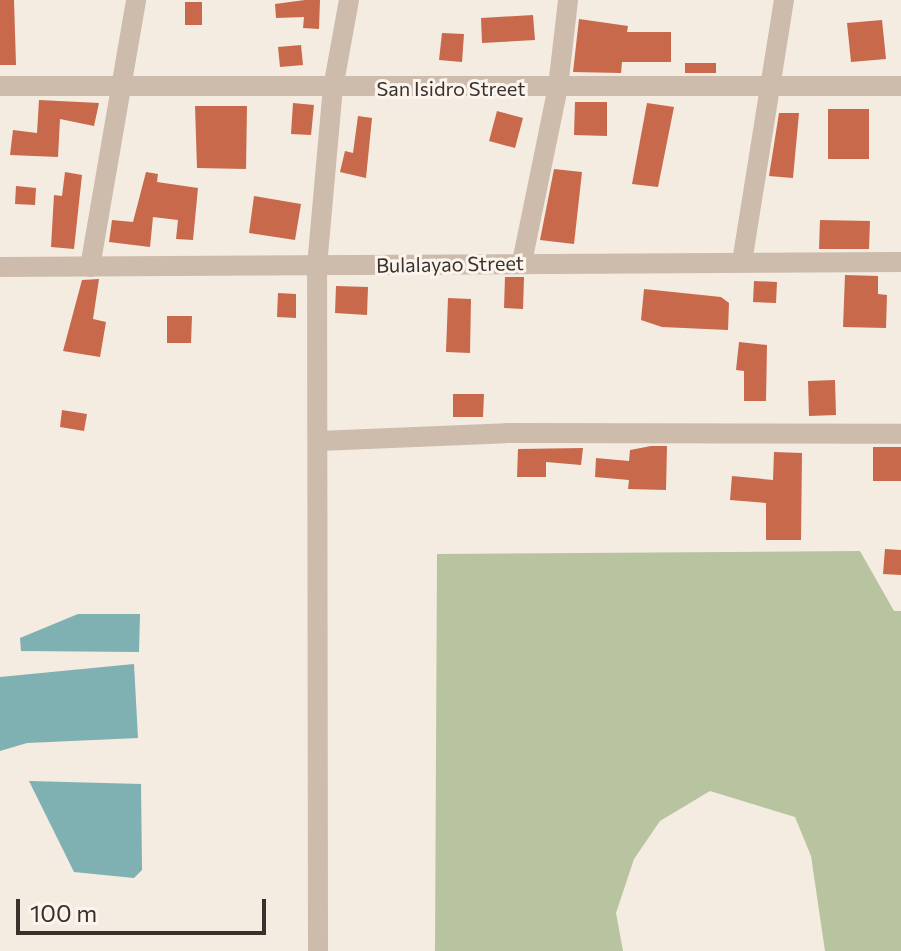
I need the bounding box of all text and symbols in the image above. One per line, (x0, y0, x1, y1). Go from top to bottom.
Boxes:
street label: San Isidro Street (377, 76, 525, 100)
street label: Bulalayao Street (376, 251, 524, 277)
scale bar (20, 883, 270, 933)
text: 100 m (30, 898, 97, 927)

